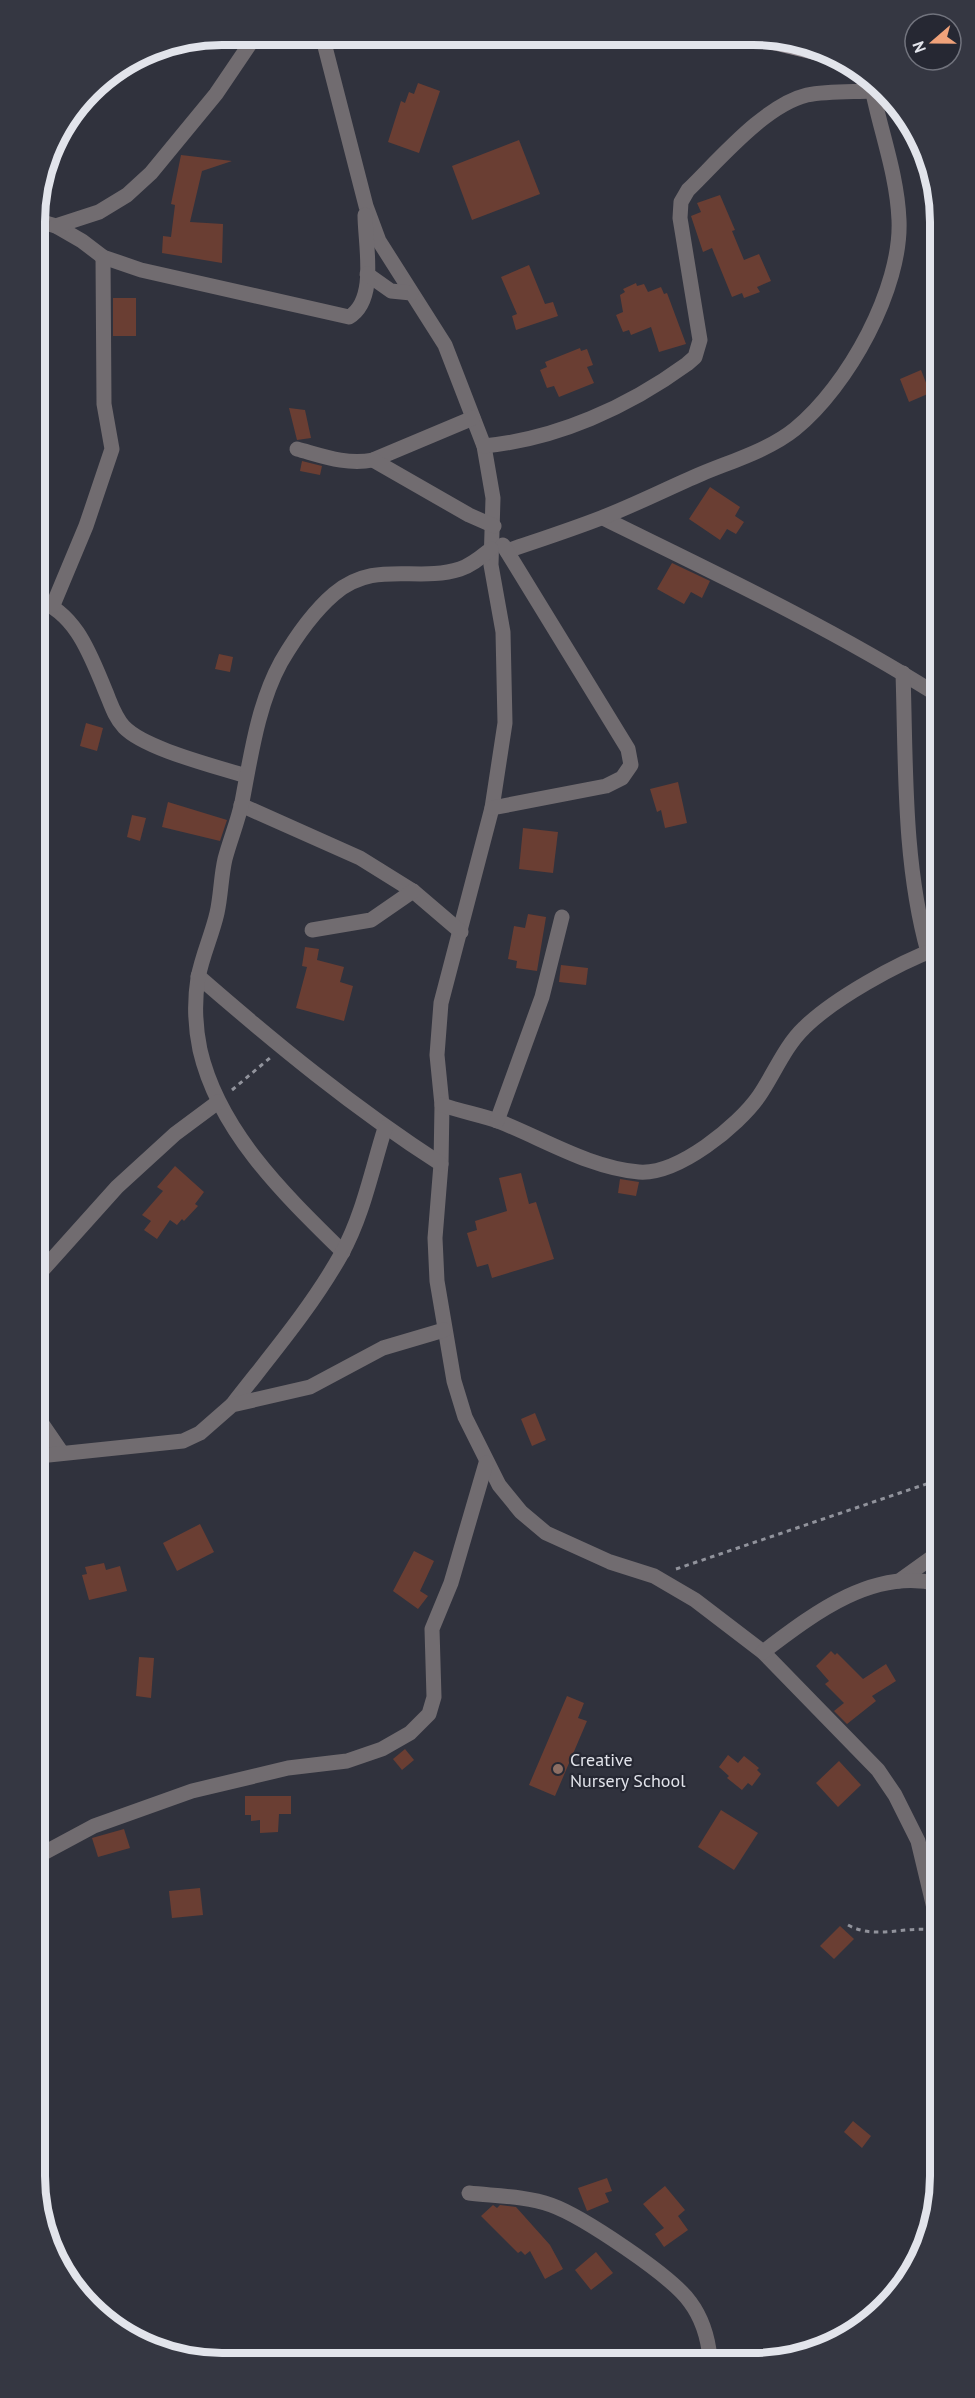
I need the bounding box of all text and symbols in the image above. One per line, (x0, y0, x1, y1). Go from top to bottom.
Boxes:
north arrow (903, 12, 963, 72)
text: N (908, 39, 930, 55)
place label: Creative Nursery School (570, 1748, 686, 1792)
marker: Creative Nursery School (551, 1762, 565, 1776)

